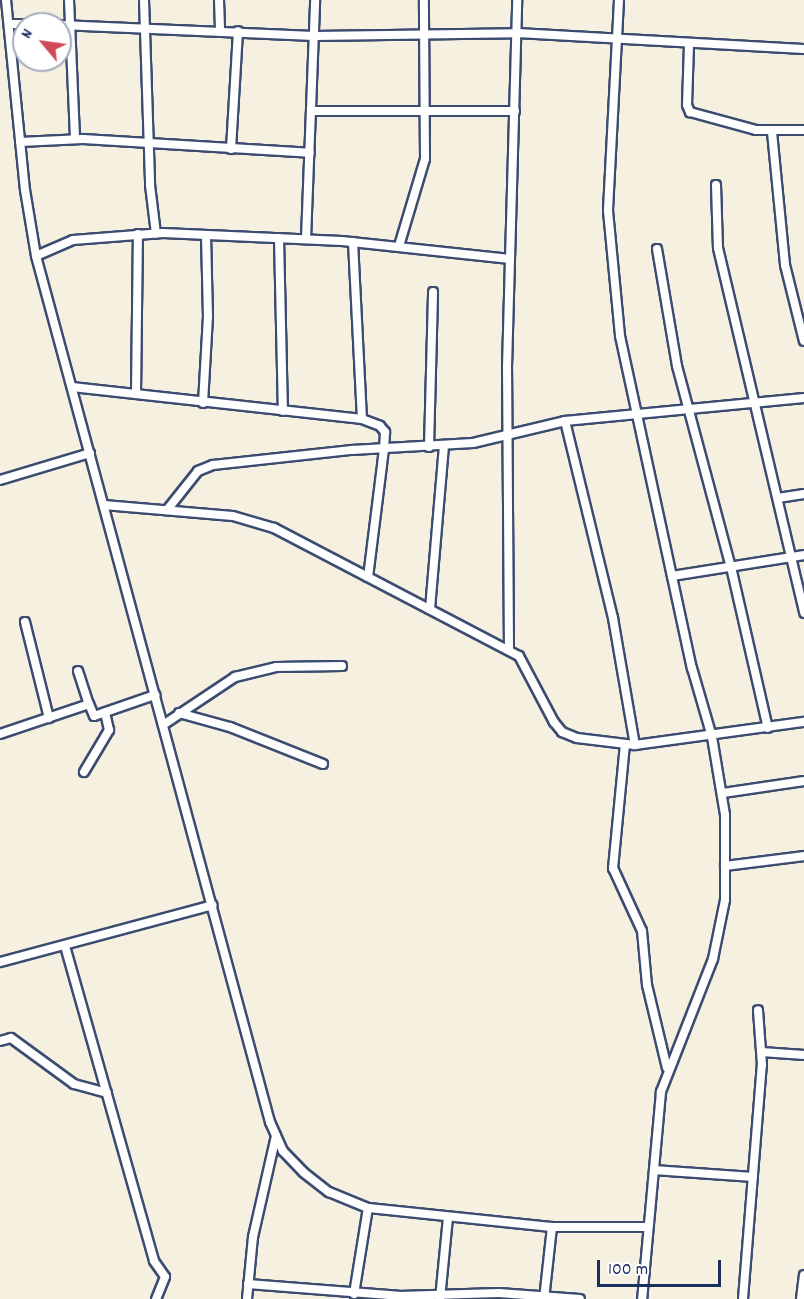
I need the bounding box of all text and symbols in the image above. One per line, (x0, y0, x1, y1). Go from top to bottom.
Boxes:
north arrow (12, 12, 72, 72)
text: N (16, 25, 40, 43)
scale bar (600, 1248, 724, 1286)
text: 100 m (608, 1258, 648, 1283)

